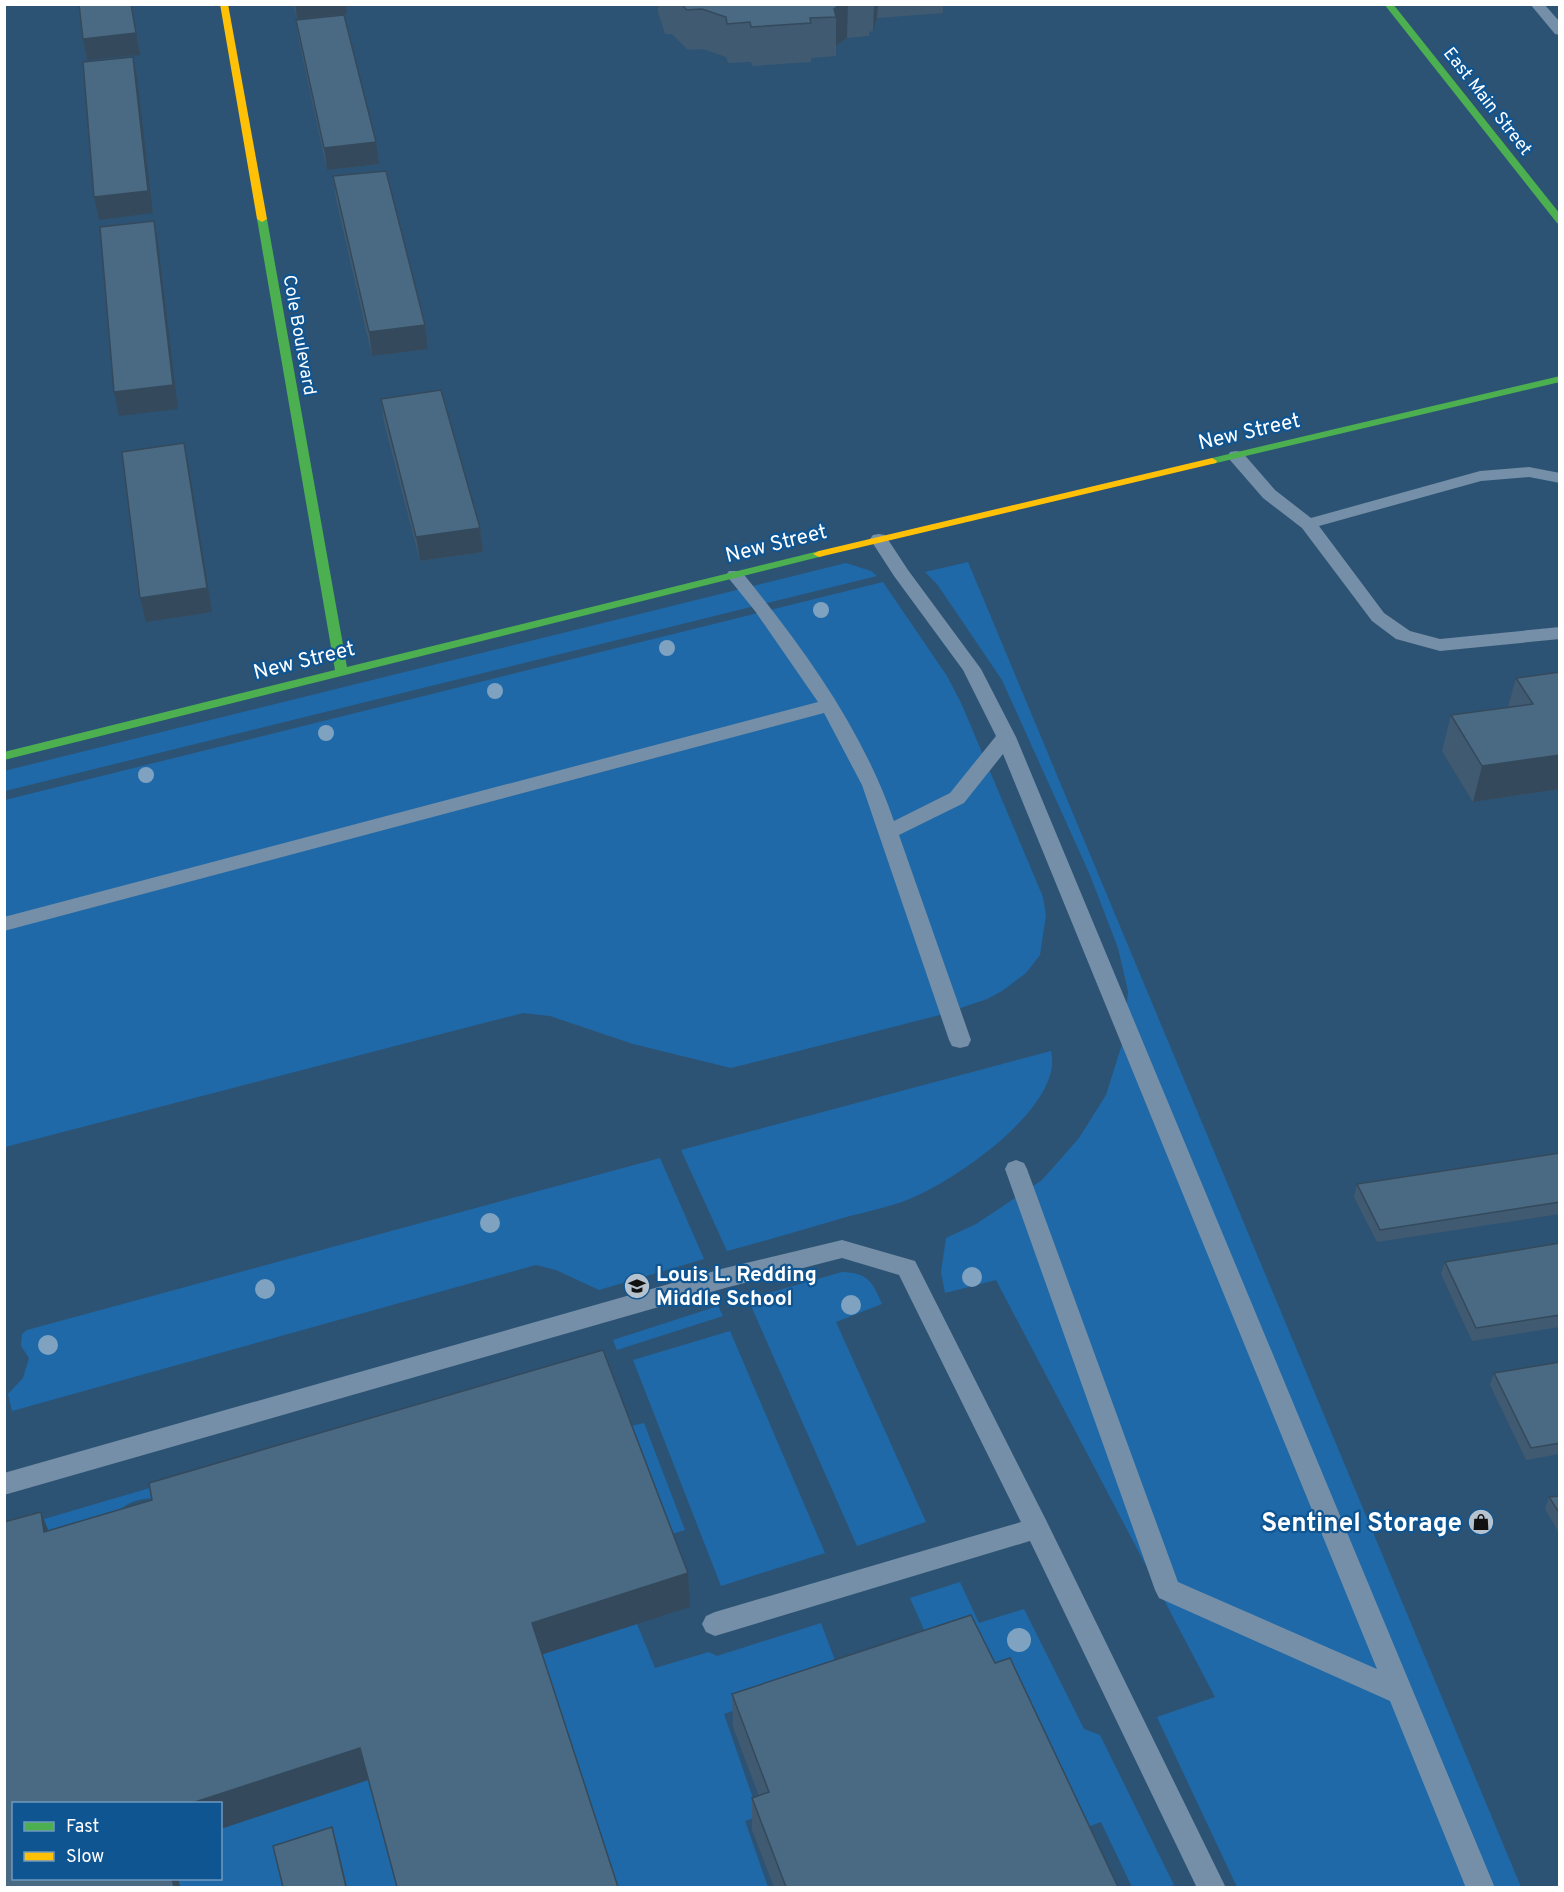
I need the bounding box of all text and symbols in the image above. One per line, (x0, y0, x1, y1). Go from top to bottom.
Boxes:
street label: East Main Street (1437, 43, 1536, 161)
street label: Cole Boulevard (277, 273, 320, 397)
street label: New Street (1196, 408, 1303, 457)
street label: New Street (723, 519, 830, 570)
street label: New Street (251, 636, 358, 687)
place label: Louis L. Redding Middle School (656, 1262, 817, 1313)
school or university icon: Louis L. Redding Middle School (622, 1271, 652, 1301)
shop icon: Sentinel Storage (1466, 1507, 1496, 1537)
place label: Sentinel Storage (1261, 1508, 1462, 1541)
legend (12, 1802, 222, 1880)
text: Fast (66, 1816, 99, 1839)
text: Slow (66, 1846, 104, 1869)

